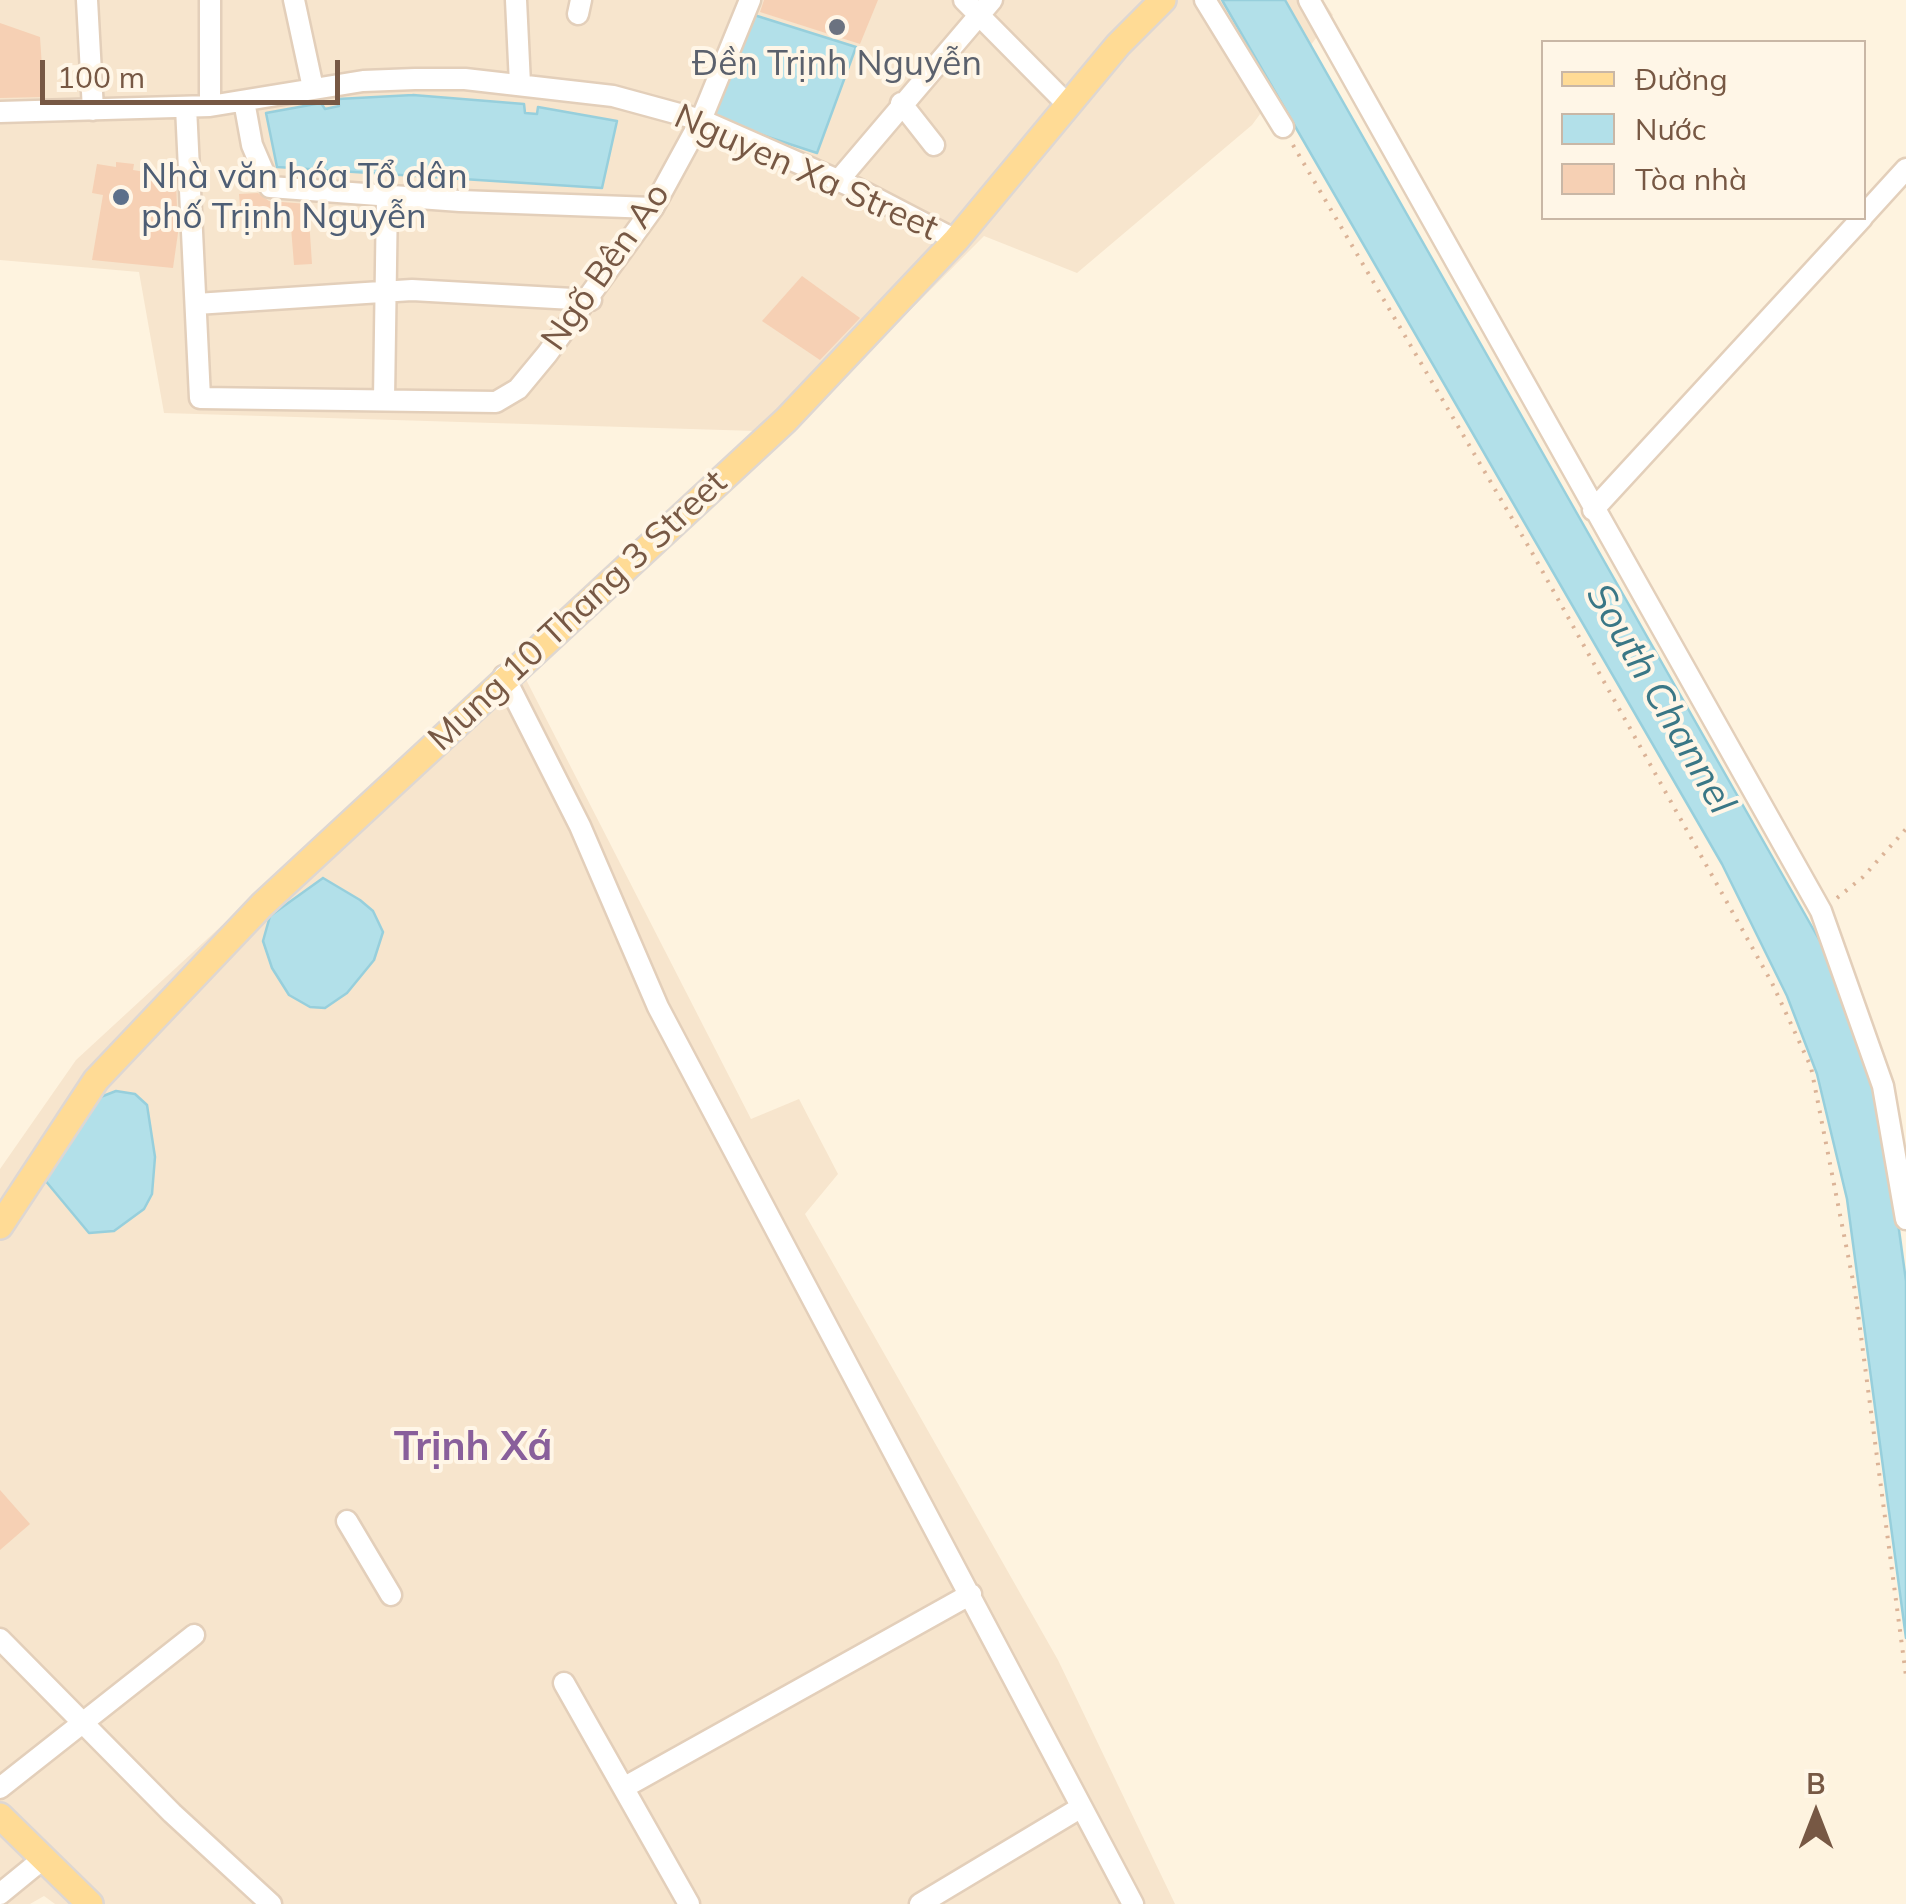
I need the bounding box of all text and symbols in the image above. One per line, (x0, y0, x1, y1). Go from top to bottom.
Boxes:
marker: Đền Trịnh Nguyễn (826, 16, 848, 38)
scale bar (45, 40, 345, 102)
legend (1541, 40, 1866, 220)
place label: Đền Trịnh Nguyễn (692, 43, 982, 85)
text: 100 m (57, 58, 145, 96)
text: Đường (1635, 60, 1728, 98)
street label: Nguyen Xa Street (668, 96, 944, 250)
text: Nước (1635, 110, 1707, 148)
place label: Nhà văn hóa Tổ dân phố Trịnh Nguyễn (141, 156, 468, 238)
text: Tòa nhà (1635, 160, 1747, 198)
street label: Ngõ Bên Ao (533, 175, 679, 359)
marker: Nhà văn hóa Tổ dân phố Trịnh Nguyễn (110, 186, 132, 208)
street label: Mung 10 Thang 3 Street (420, 462, 736, 760)
water label: South Channel (1576, 576, 1744, 822)
district label: Trịnh Xá (394, 1424, 552, 1472)
north arrow (1766, 1764, 1866, 1864)
text: B (1806, 1766, 1826, 1801)

